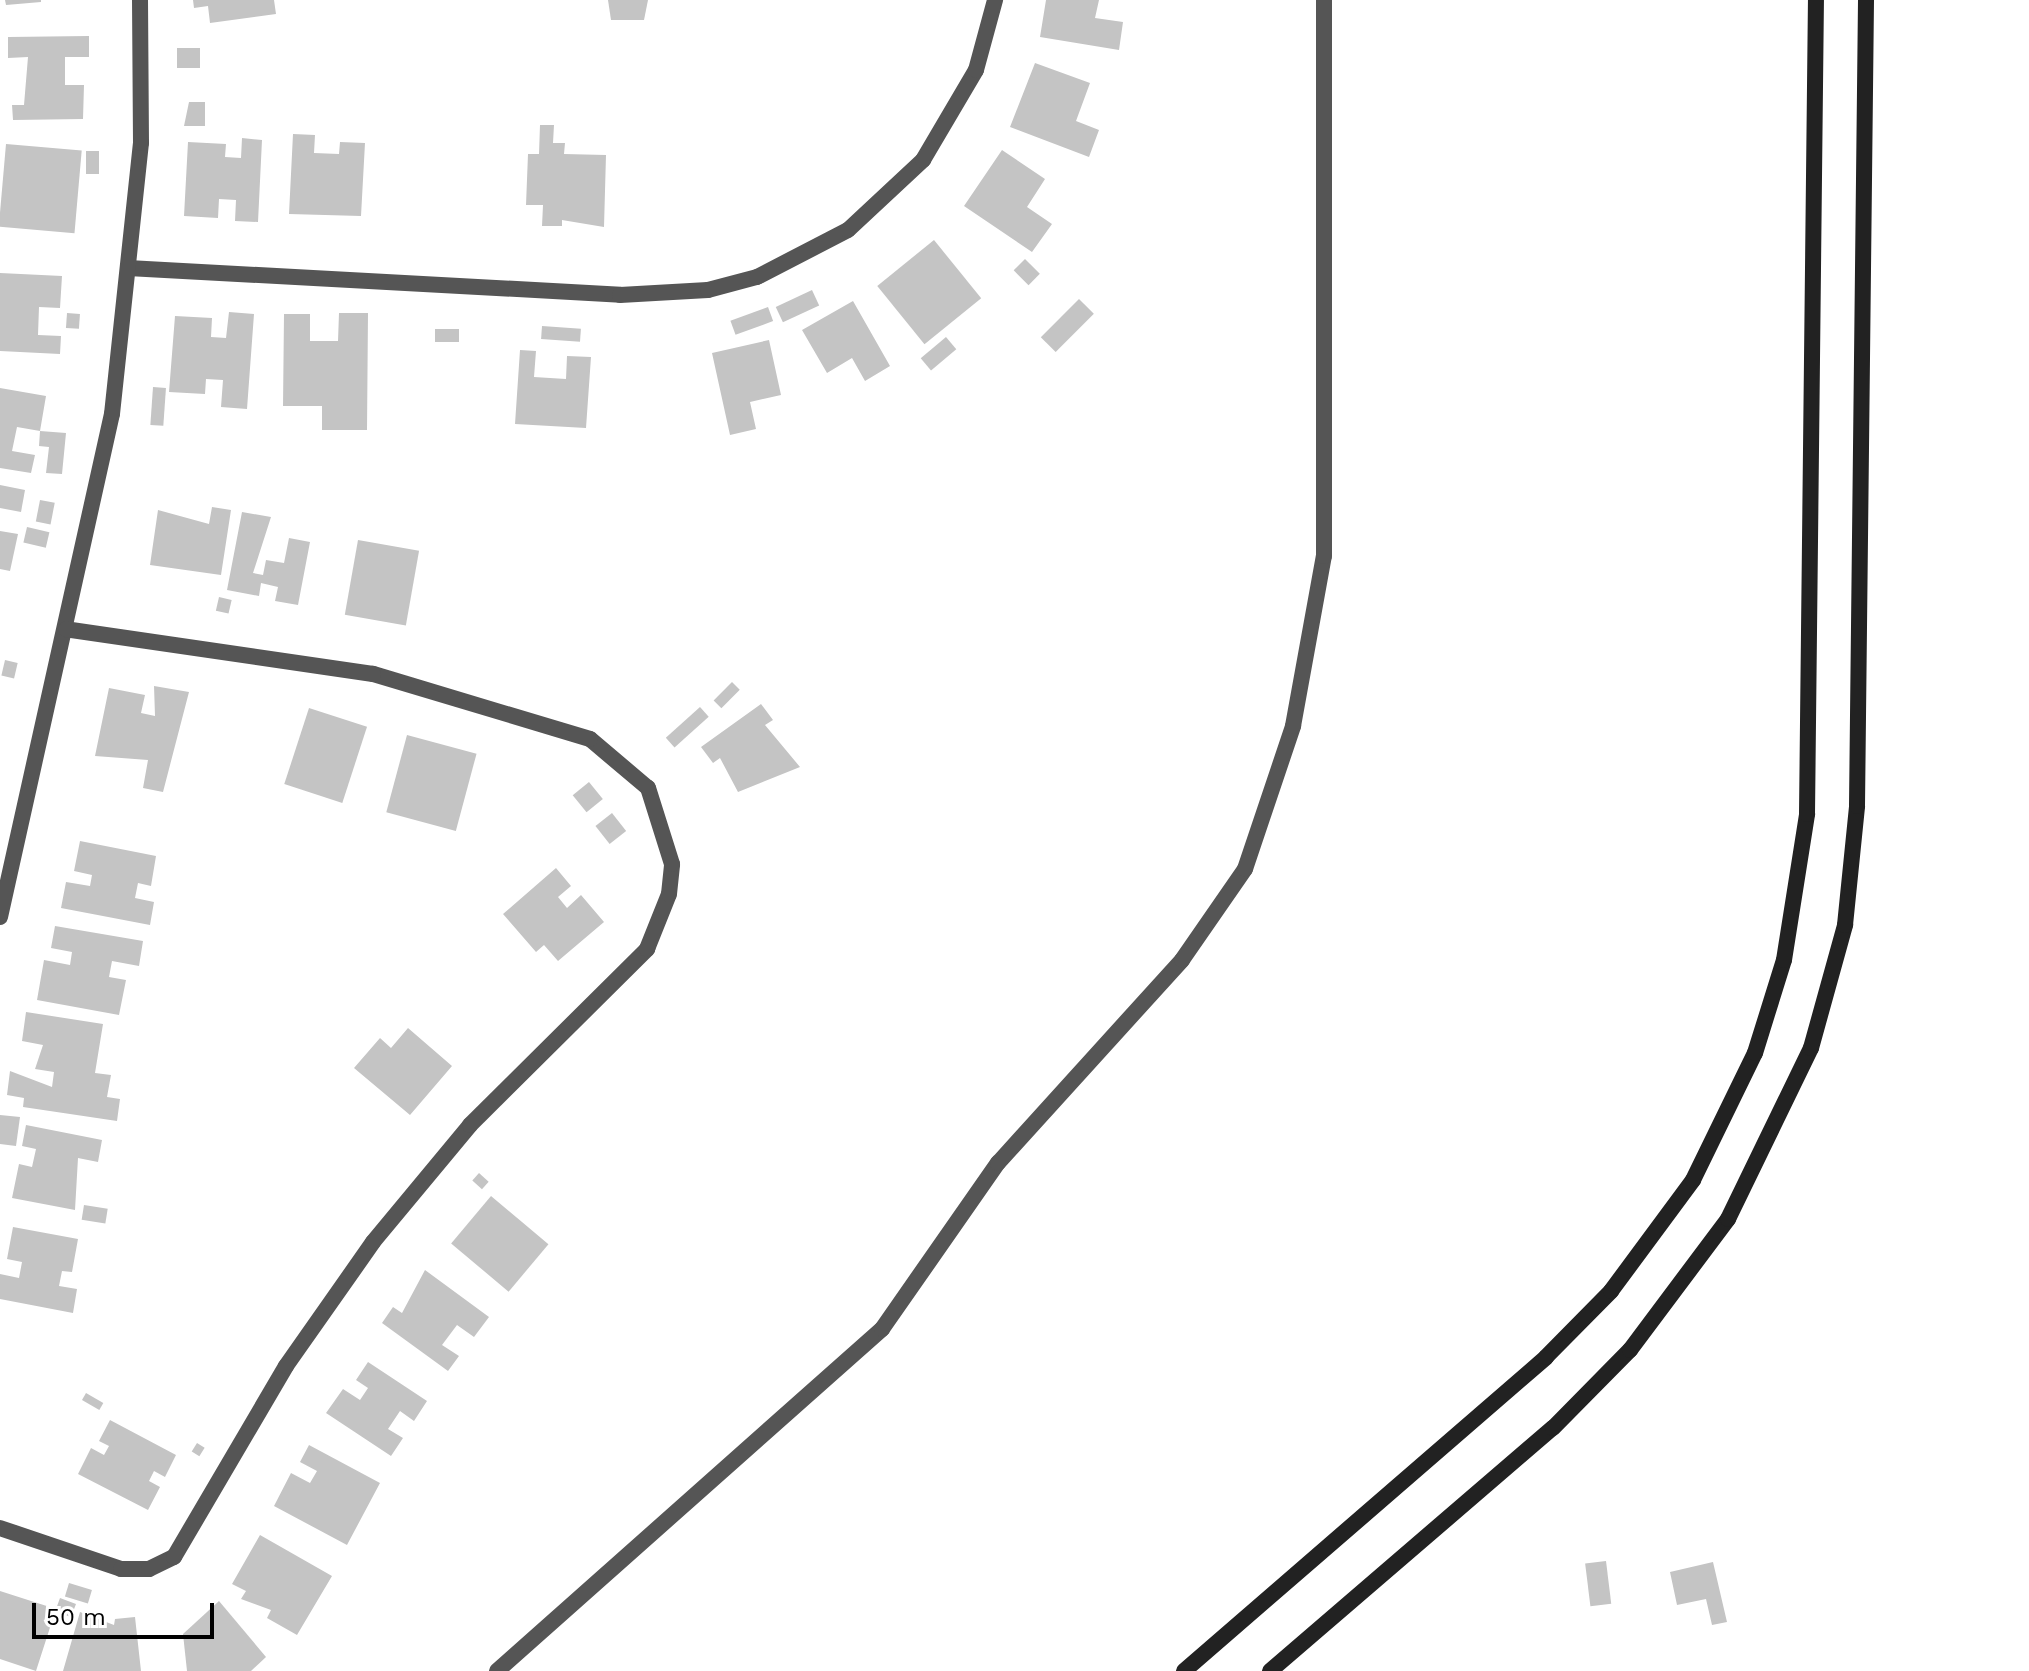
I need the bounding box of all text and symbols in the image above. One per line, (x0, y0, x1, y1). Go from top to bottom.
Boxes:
scale bar (36, 1587, 218, 1637)
text: 50 m (46, 1603, 106, 1631)

